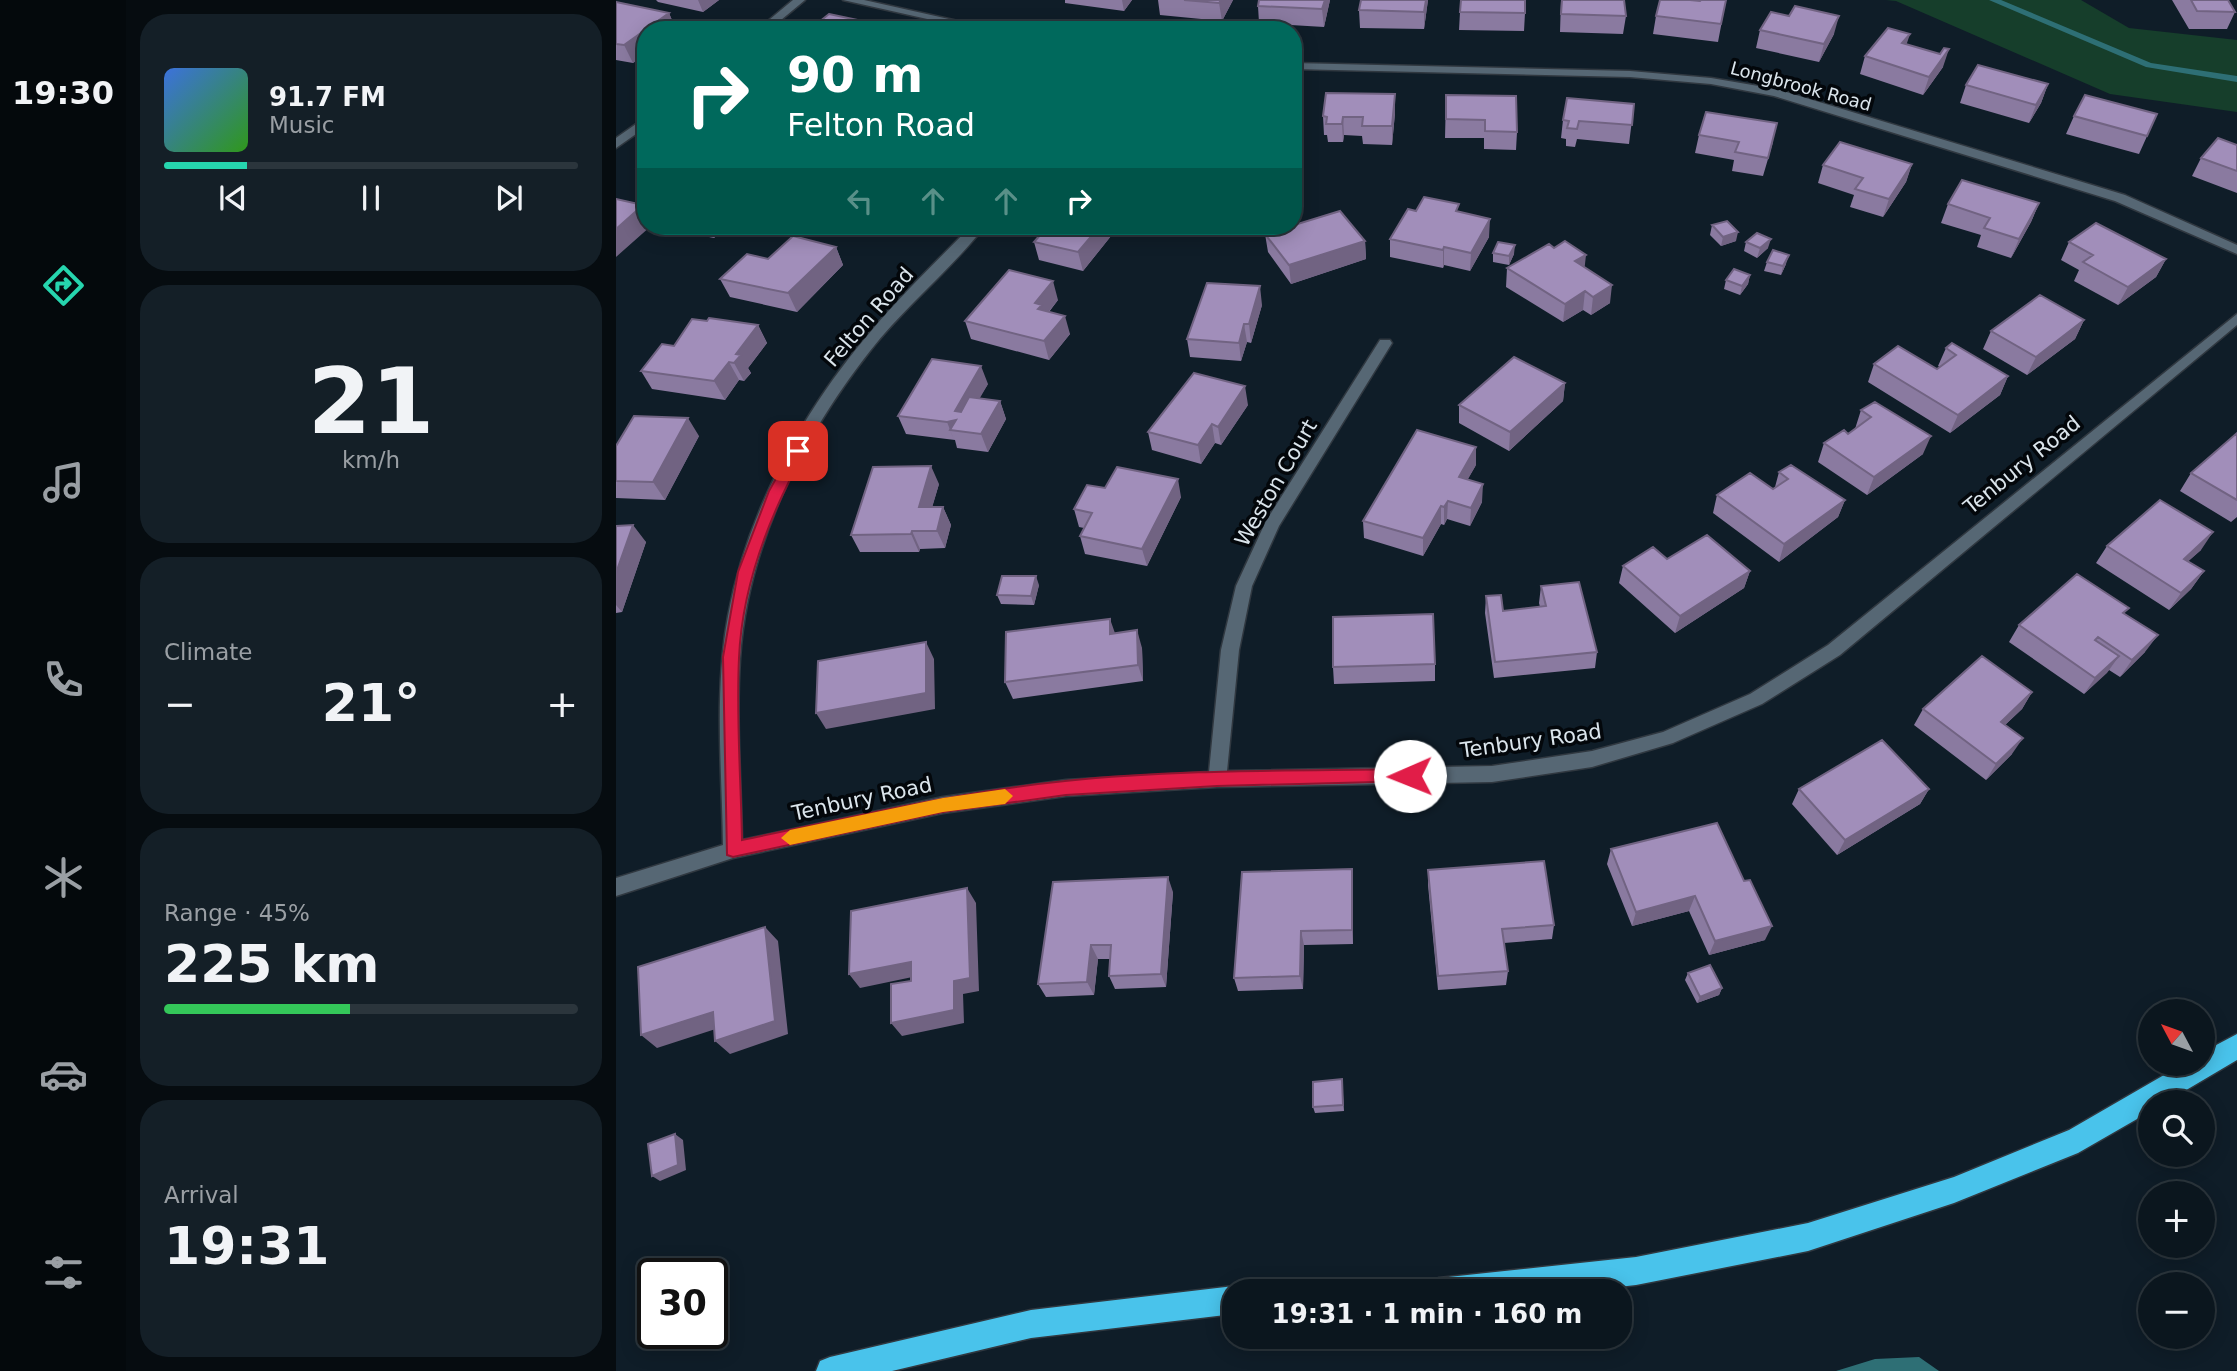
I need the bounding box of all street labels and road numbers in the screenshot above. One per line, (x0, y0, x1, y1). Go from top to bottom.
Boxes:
street label: Longbrook Road (1728, 57, 1874, 115)
street label: Felton Road (819, 263, 919, 371)
street label: Tenbury Road (1958, 411, 2085, 520)
street label: Weston Court (1230, 415, 1322, 551)
street label: Tenbury Road (1458, 719, 1603, 763)
street label: Tenbury Road (789, 772, 934, 826)

